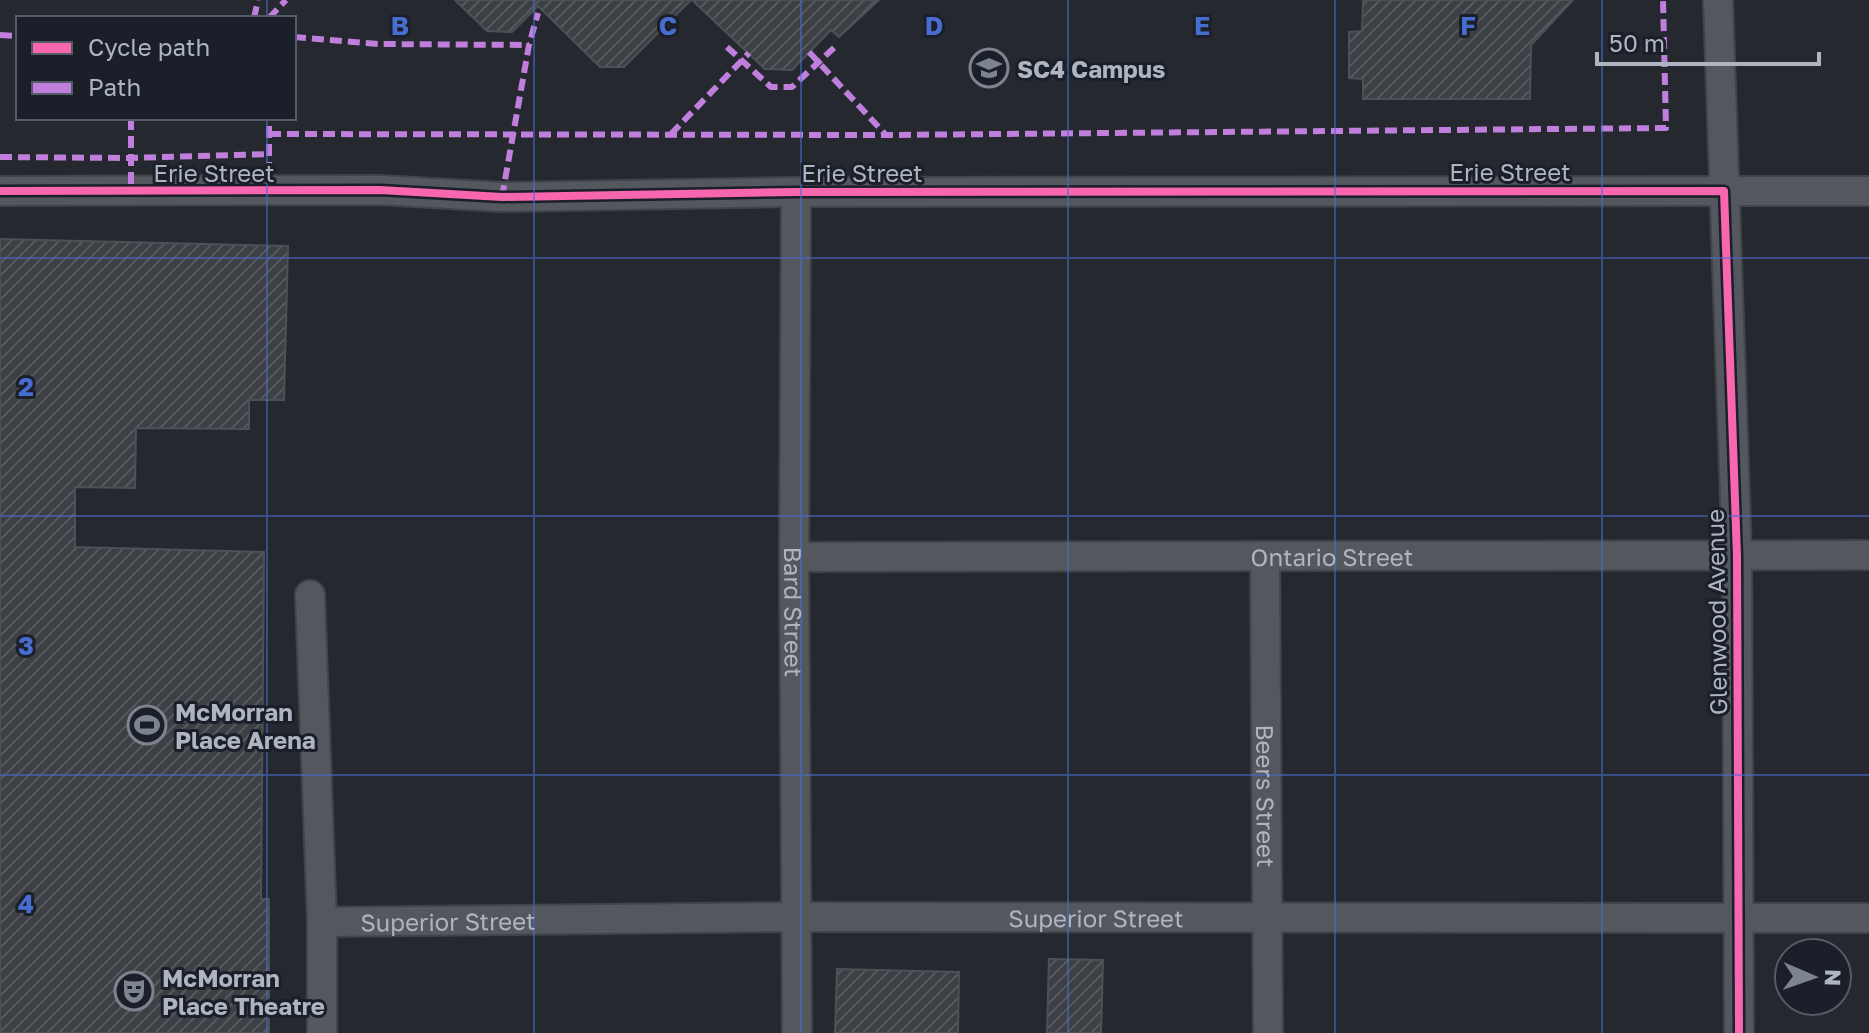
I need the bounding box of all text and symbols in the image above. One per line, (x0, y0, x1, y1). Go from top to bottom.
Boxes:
text: B (391, 10, 409, 41)
text: C (659, 10, 677, 41)
text: D (925, 10, 943, 41)
text: E (1194, 10, 1210, 41)
text: F (1460, 10, 1476, 41)
legend (16, 16, 296, 120)
scale bar (1597, 16, 1819, 66)
text: 50 m (1609, 28, 1665, 57)
text: Cycle path (88, 32, 210, 61)
school or university icon: SC4 Campus (968, 47, 1010, 89)
place label: SC4 Campus (1017, 54, 1166, 83)
text: Path (88, 72, 141, 101)
street label: Erie Street (1449, 157, 1571, 186)
street label: Erie Street (153, 158, 275, 187)
street label: Erie Street (801, 158, 923, 187)
text: 2 (18, 371, 34, 402)
street label: Glenwood Avenue (1700, 509, 1732, 715)
street label: Ontario Street (1251, 541, 1413, 571)
street label: Bard Street (779, 547, 809, 677)
text: 3 (18, 630, 34, 661)
place label: McMorran Place Arena (175, 697, 316, 754)
sports icon: McMorran Place Arena (126, 704, 168, 746)
street label: Beers Street (1252, 724, 1281, 868)
text: 4 (18, 888, 34, 919)
street label: Superior Street (1008, 903, 1184, 932)
street label: Superior Street (360, 905, 536, 936)
north arrow (1773, 937, 1853, 1017)
place label: McMorran Place Theatre (162, 963, 325, 1020)
text: N (1820, 969, 1847, 987)
theatre icon: McMorran Place Theatre (113, 970, 155, 1012)

